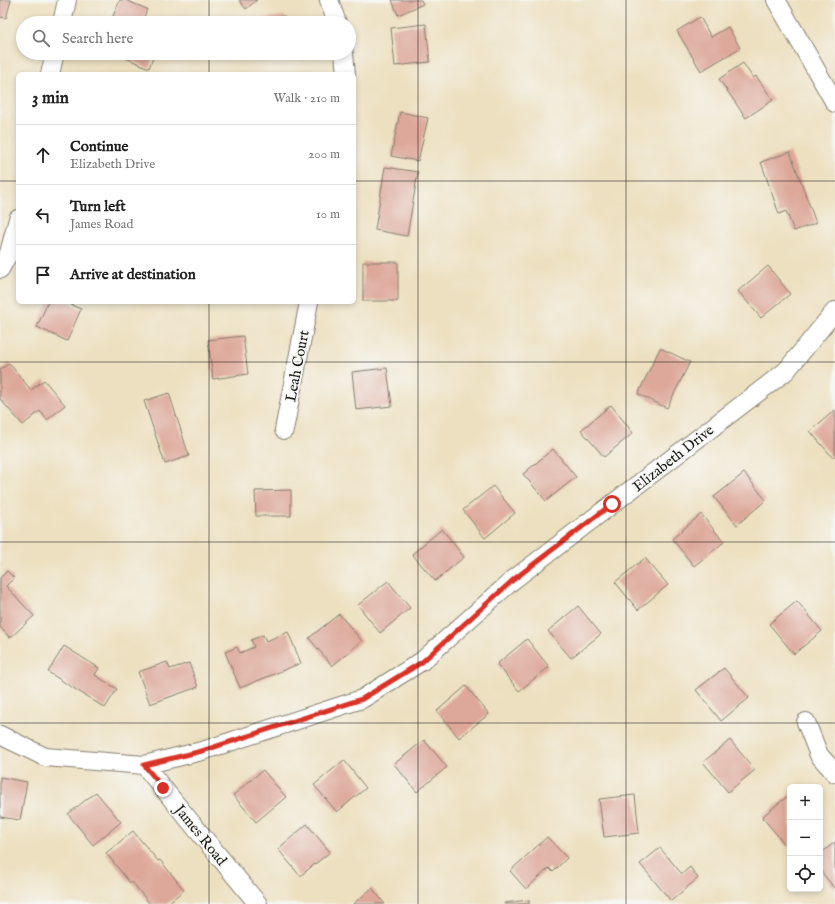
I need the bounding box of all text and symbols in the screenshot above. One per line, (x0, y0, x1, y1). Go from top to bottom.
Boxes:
search box (16, 16, 356, 60)
icon: search (30, 27, 52, 49)
text: Search here (62, 29, 133, 48)
text: 3 min (32, 88, 69, 109)
text: Walk · 210 m (274, 90, 340, 107)
text: Continue (70, 137, 128, 156)
icon: ahead (32, 144, 54, 166)
text: 200 m (308, 146, 340, 163)
text: Elizabeth Drive (70, 156, 155, 173)
text: Turn left (70, 197, 126, 216)
icon: left (32, 204, 54, 226)
text: 10 m (316, 206, 340, 223)
text: James Road (70, 216, 133, 233)
icon: arrive (32, 264, 54, 286)
text: Arrive at destination (70, 265, 196, 284)
street label: Leah Court (281, 329, 314, 404)
street label: Elizabeth Drive (629, 421, 718, 496)
route start (603, 495, 621, 513)
route end (154, 779, 172, 797)
map controls (787, 784, 823, 892)
button: + (787, 784, 823, 820)
street label: James Road (169, 799, 232, 870)
button: − (787, 820, 823, 856)
button: locate (787, 856, 823, 892)

